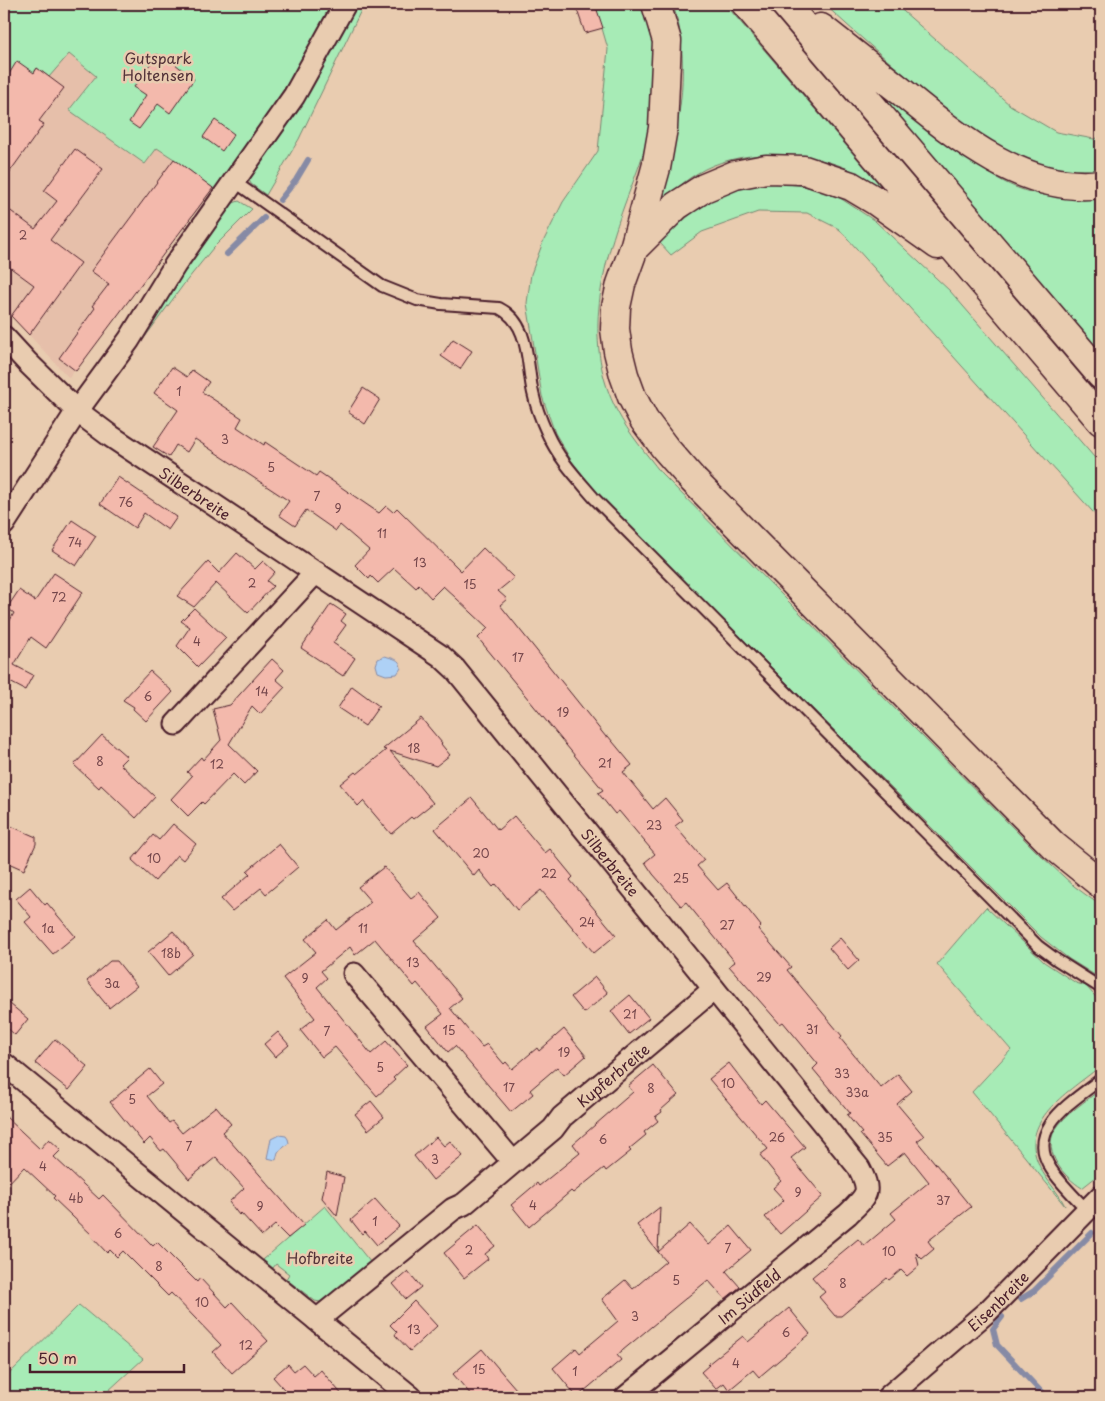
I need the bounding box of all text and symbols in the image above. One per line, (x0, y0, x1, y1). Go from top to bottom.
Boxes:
park label: Gutspark Holtensen (122, 46, 194, 86)
house number: 2 (19, 226, 27, 244)
house number: 1 (176, 382, 182, 400)
house number: 3 (221, 430, 229, 448)
house number: 5 (267, 458, 275, 476)
street label: Silberbreite (155, 460, 236, 525)
house number: 7 (314, 487, 321, 505)
house number: 76 (119, 493, 133, 511)
house number: 9 (334, 499, 342, 517)
house number: 11 (377, 524, 387, 542)
house number: 74 (68, 533, 82, 551)
house number: 13 (413, 553, 427, 571)
house number: 2 (248, 574, 256, 592)
house number: 15 (463, 575, 477, 593)
house number: 72 (51, 588, 67, 606)
house number: 4 (193, 632, 201, 650)
house number: 17 (512, 648, 524, 666)
house number: 14 (255, 682, 269, 700)
house number: 6 (144, 687, 152, 705)
house number: 19 (557, 703, 569, 721)
house number: 18 (408, 739, 420, 757)
house number: 8 (96, 752, 104, 770)
house number: 21 (598, 754, 612, 772)
house number: 12 (210, 755, 224, 773)
house number: 23 (646, 816, 662, 834)
street label: Silberbreite (576, 823, 646, 901)
house number: 20 (472, 844, 490, 862)
house number: 10 (147, 849, 161, 867)
house number: 22 (541, 864, 557, 882)
house number: 25 (673, 869, 689, 887)
house number: 24 (579, 913, 595, 931)
house number: 27 (720, 916, 735, 934)
house number: 1a (42, 919, 55, 937)
house number: 11 (358, 919, 368, 937)
house number: 18b (161, 944, 181, 962)
house number: 13 (406, 953, 420, 971)
house number: 29 (756, 968, 772, 986)
house number: 9 (301, 969, 309, 987)
house number: 3a (104, 974, 120, 992)
house number: 21 (623, 1005, 637, 1023)
house number: 31 (806, 1020, 818, 1038)
house number: 15 (442, 1021, 456, 1039)
house number: 7 (324, 1022, 331, 1040)
street label: Kupferbreite (571, 1037, 654, 1112)
house number: 19 (558, 1043, 570, 1061)
house number: 5 (376, 1058, 384, 1076)
house number: 33 (834, 1064, 850, 1082)
house number: 10 (721, 1074, 735, 1092)
house number: 17 (503, 1078, 515, 1096)
house number: 8 (647, 1079, 655, 1097)
house number: 33a (845, 1083, 869, 1101)
house number: 5 (128, 1090, 136, 1108)
house number: 26 (769, 1128, 785, 1146)
house number: 35 (877, 1128, 893, 1146)
house number: 6 (599, 1130, 607, 1148)
house number: 7 (186, 1137, 193, 1155)
house number: 3 (431, 1150, 439, 1168)
house number: 4 (39, 1157, 47, 1175)
house number: 9 (794, 1183, 802, 1201)
house number: 4b (69, 1189, 84, 1207)
house number: 37 (936, 1191, 951, 1209)
house number: 4 (529, 1196, 537, 1214)
house number: 9 (256, 1197, 264, 1215)
house number: 1 (372, 1212, 378, 1230)
house number: 6 (114, 1224, 122, 1242)
house number: 7 (725, 1239, 732, 1257)
house number: 2 (465, 1241, 473, 1259)
house number: 10 (882, 1242, 896, 1260)
park label: Hofbreite (287, 1246, 353, 1269)
house number: 8 (155, 1257, 163, 1275)
street label: Im Südfeld (712, 1263, 786, 1329)
street label: Eisenbreite (962, 1265, 1033, 1336)
house number: 5 (672, 1271, 680, 1289)
house number: 8 (839, 1274, 847, 1292)
house number: 10 (195, 1293, 209, 1311)
house number: 3 (631, 1307, 639, 1325)
house number: 13 (407, 1320, 421, 1338)
house number: 6 (782, 1323, 790, 1341)
house number: 12 (239, 1336, 253, 1354)
scale bar (30, 1341, 184, 1373)
text: 50 m (38, 1346, 77, 1369)
house number: 4 (732, 1354, 740, 1372)
house number: 15 (472, 1360, 486, 1378)
house number: 1 (572, 1362, 578, 1380)

